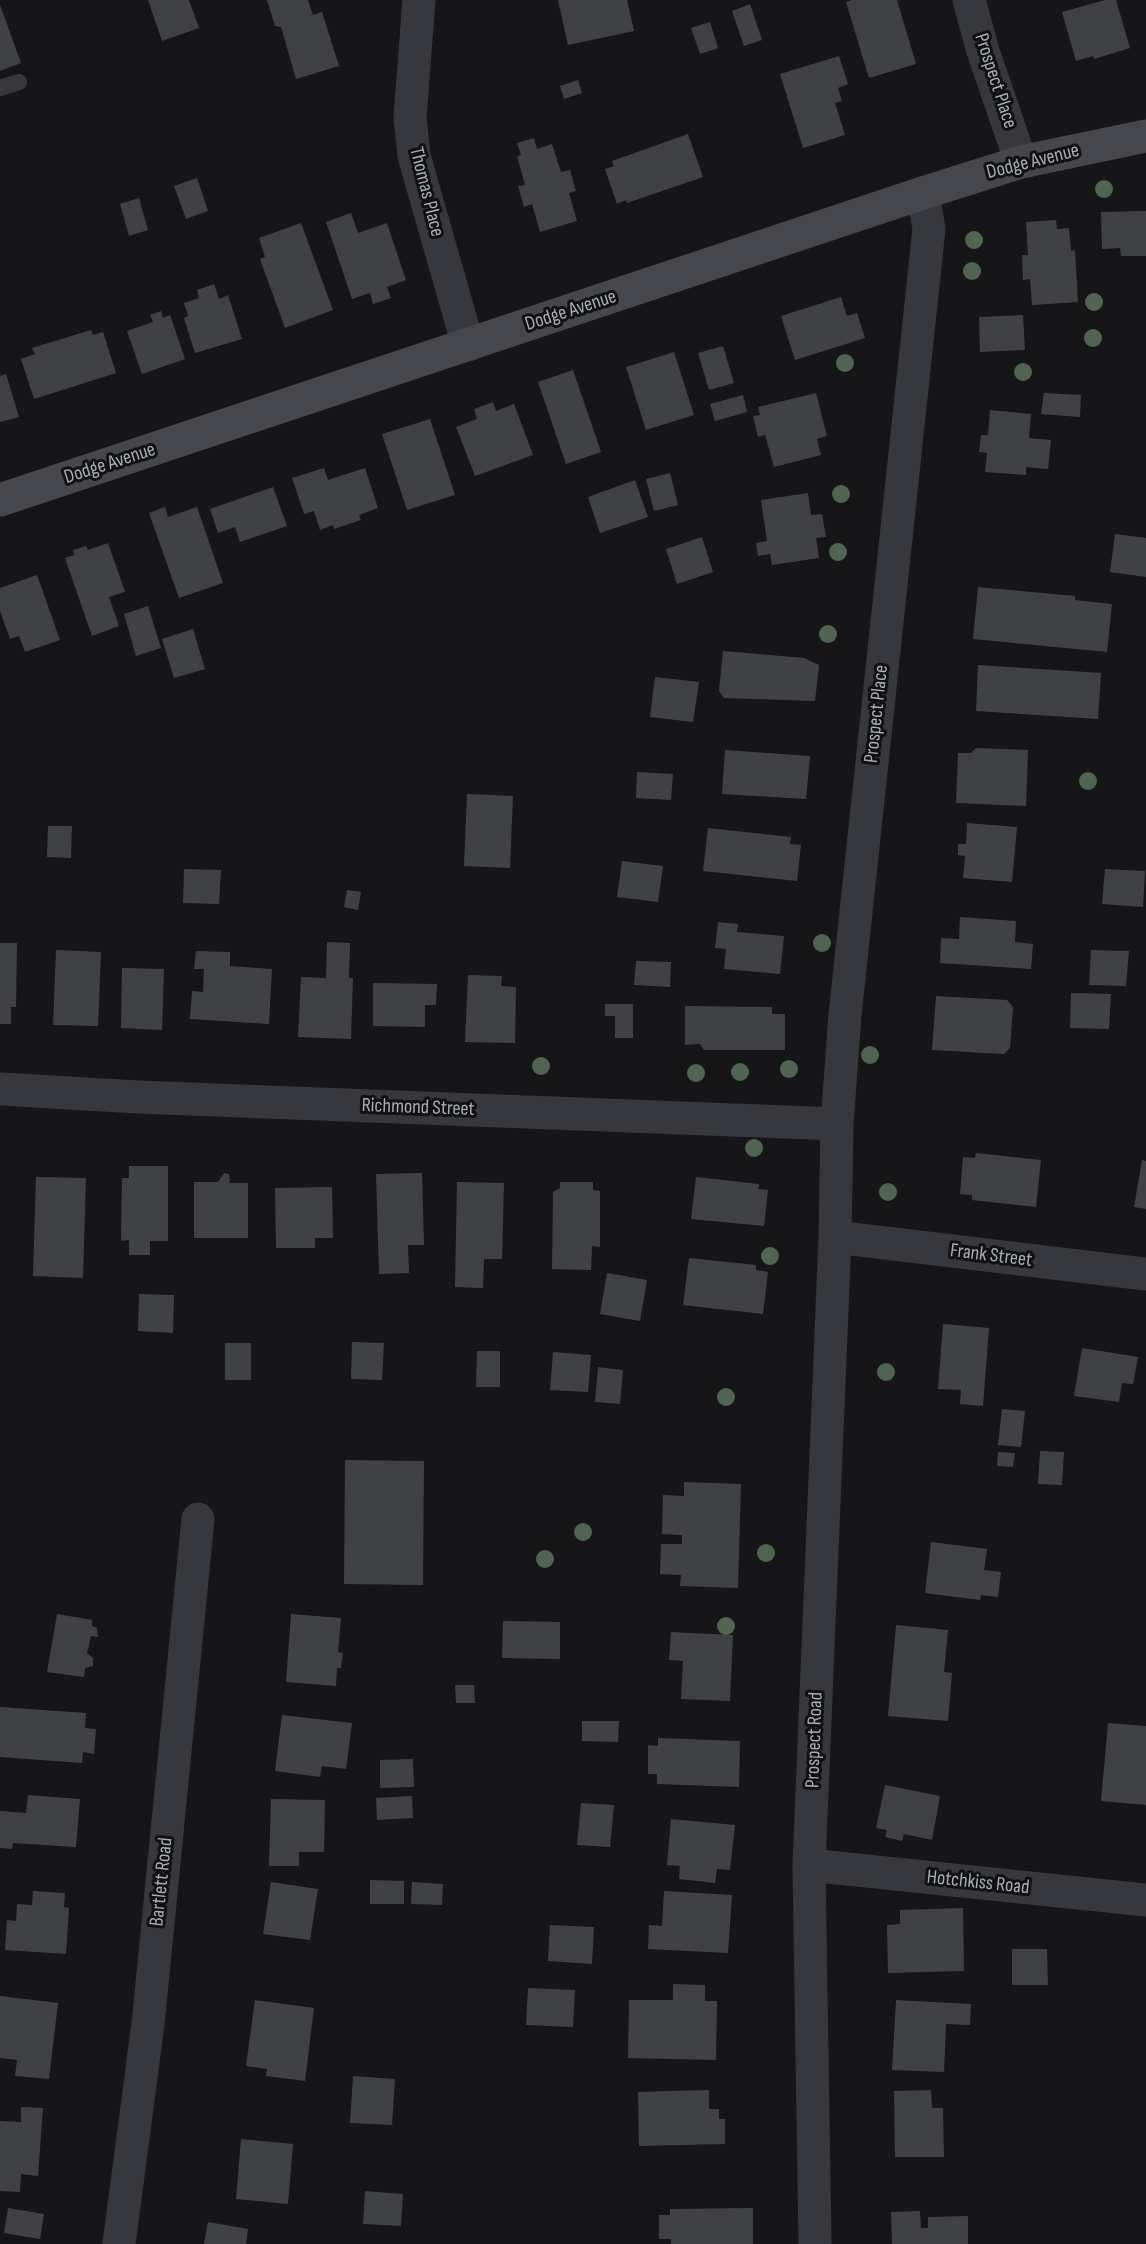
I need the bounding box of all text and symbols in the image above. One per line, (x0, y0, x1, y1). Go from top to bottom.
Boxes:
street label: Prospect Place (968, 30, 1022, 132)
street label: Dodge Avenue (984, 139, 1082, 185)
street label: Thomas Place (403, 145, 449, 239)
street label: Dodge Avenue (522, 285, 620, 337)
street label: Dodge Avenue (61, 438, 159, 490)
street label: Prospect Place (860, 664, 894, 764)
street label: Richmond Street (361, 1094, 475, 1122)
street label: Frank Street (949, 1239, 1033, 1273)
street label: Prospect Road (801, 1692, 829, 1788)
street label: Bartlett Road (145, 1836, 179, 1928)
street label: Hotchkiss Road (926, 1866, 1030, 1900)

